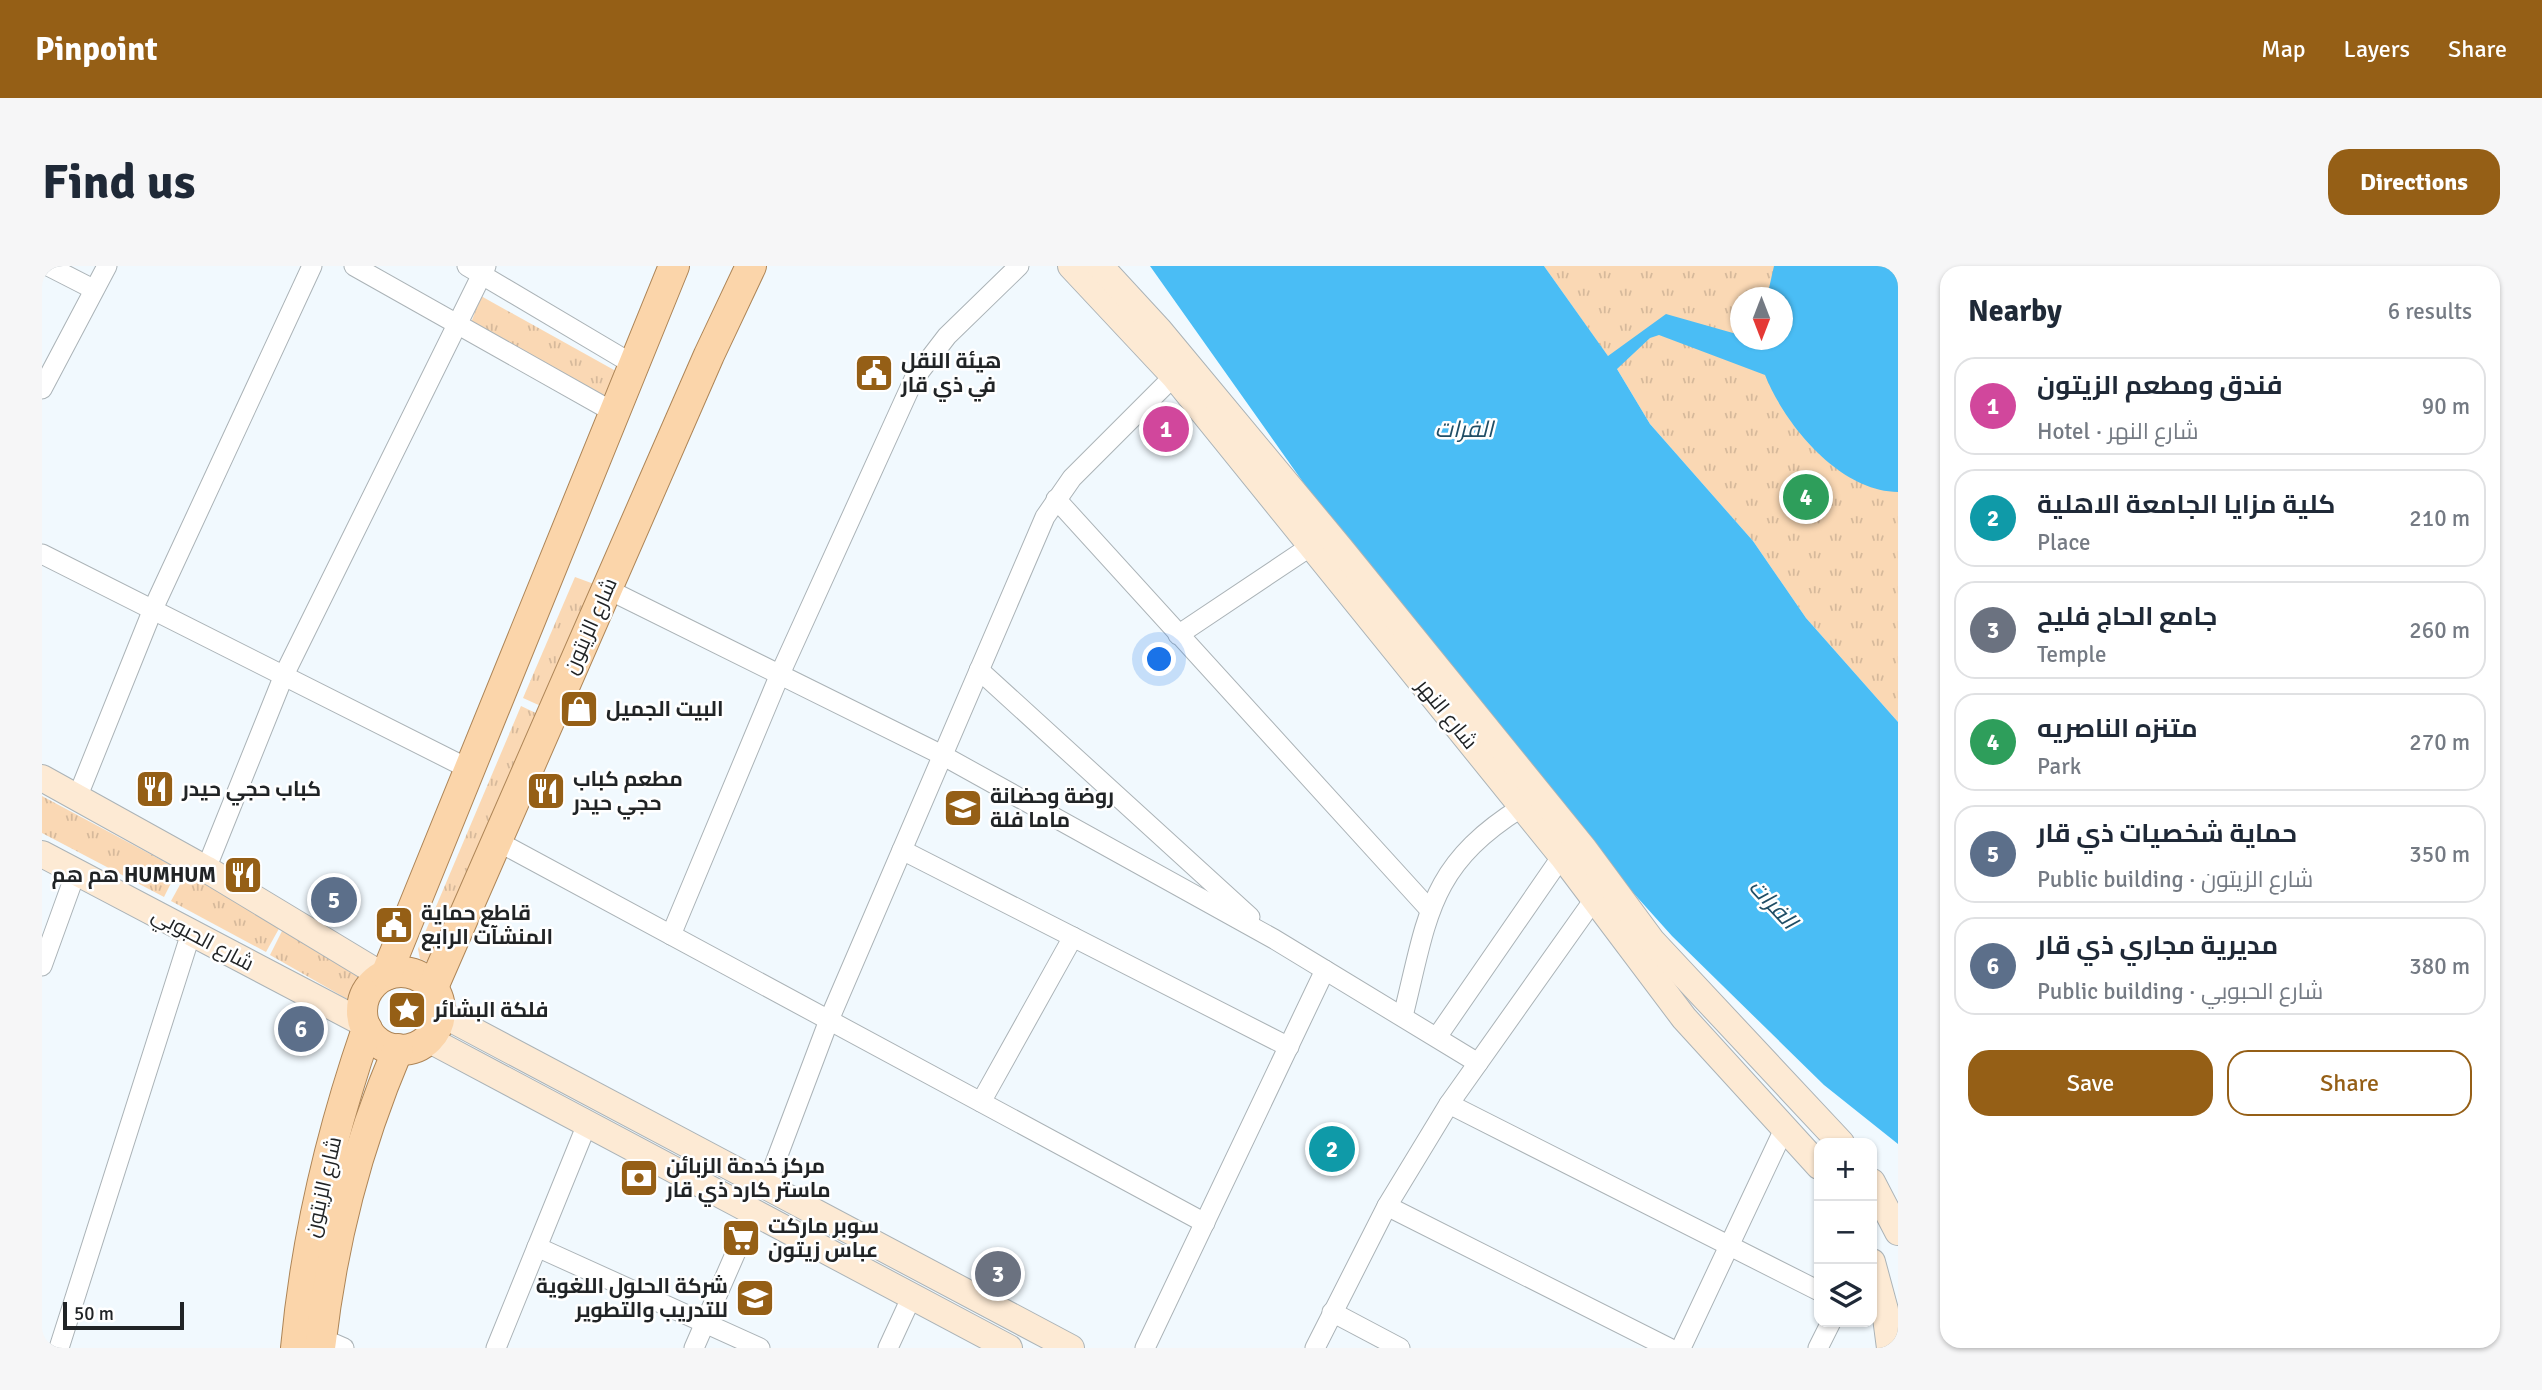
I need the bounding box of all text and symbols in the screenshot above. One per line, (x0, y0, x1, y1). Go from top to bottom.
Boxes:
text: Pinpoint (35, 29, 158, 70)
text: Map (2261, 34, 2306, 64)
text: Layers (2344, 34, 2410, 64)
text: Share (2448, 34, 2507, 64)
button: Directions (2328, 149, 2500, 215)
text: Find us (42, 152, 195, 212)
north arrow (1730, 287, 1793, 350)
text: Nearby (1968, 293, 2062, 330)
text: 6 results (2388, 297, 2472, 326)
place label: هيئة النقل في ذي قار (900, 348, 1001, 402)
public building icon: هيئة النقل في ذي قار (853, 352, 895, 394)
text: فندق ومطعم الزيتون (2037, 370, 2283, 402)
text: 1 (1987, 392, 1999, 421)
text: 90 m (2422, 392, 2470, 421)
pin: 1 (1143, 403, 1189, 455)
water label: الفرات (1435, 415, 1496, 444)
text: Hotel · شارع النهر (2037, 417, 2198, 446)
pin: 4 (1783, 471, 1829, 523)
text: كلية مزايا الجامعة الاهلية (2037, 489, 2336, 521)
text: 2 (1987, 504, 1999, 533)
text: 210 m (2409, 504, 2470, 533)
text: Place (2037, 528, 2091, 557)
street label: شارع الزيتون (557, 574, 624, 679)
text: جامع الحاج فليح (2037, 601, 2217, 633)
text: 3 (1987, 616, 1999, 645)
text: 260 m (2409, 616, 2470, 645)
text: Temple (2037, 640, 2106, 669)
your location (1142, 642, 1176, 676)
street label: شارع النهر (1409, 673, 1483, 755)
shop icon: البيت الجميل (558, 688, 600, 730)
place label: البيت الجميل (606, 696, 724, 722)
text: متنزه الناصريه (2037, 713, 2198, 745)
text: 4 (1987, 728, 1999, 757)
text: 270 m (2409, 728, 2470, 757)
text: Park (2037, 752, 2081, 781)
place label: مطعم كباب حجي حيدر (572, 766, 683, 820)
restaurant icon: كباب حجي حيدر (134, 768, 176, 810)
restaurant icon: مطعم كباب حجي حيدر (525, 770, 567, 812)
place label: كباب حجي حيدر (181, 776, 321, 806)
place label: روضة وحضانة ماما فلة (990, 783, 1114, 833)
school or university icon: روضة وحضانة ماما فلة (942, 787, 984, 829)
text: حماية شخصيات ذي قار (2037, 818, 2297, 850)
text: 5 (1987, 840, 1999, 869)
text: 350 m (2409, 840, 2470, 869)
restaurant icon: هم هم HUMHUM (222, 854, 264, 896)
place label: هم هم HUMHUM (51, 862, 216, 889)
text: Public building · شارع الزيتون (2037, 865, 2313, 894)
water label: الفرات (1742, 873, 1805, 937)
pin: 5 (311, 874, 357, 926)
place label: قاطع حماية المنشآت الرابع (421, 900, 553, 951)
street label: شارع الحبوبي (146, 901, 258, 979)
public building icon: قاطع حماية المنشآت الرابع (373, 904, 415, 946)
text: مديرية مجاري ذي قار (2037, 930, 2278, 962)
text: 6 (1987, 952, 1999, 981)
text: 380 m (2409, 952, 2470, 981)
text: Public building · شارع الحبوبي (2037, 977, 2323, 1006)
place icon: فلكة البشائر (386, 989, 428, 1031)
place label: فلكة البشائر (433, 997, 548, 1023)
pin: 6 (278, 1003, 324, 1055)
button: Save (1968, 1050, 2213, 1116)
button: Share (2227, 1050, 2472, 1116)
pin: 2 (1309, 1123, 1355, 1175)
street label: شارع الزيتون (299, 1134, 348, 1240)
map controls (1814, 1138, 1877, 1327)
button: + (1814, 1138, 1877, 1201)
place label: مركز خدمة الزبائن ماستر كارد ذي قار (665, 1153, 831, 1207)
bank icon: مركز خدمة الزبائن ماستر كارد ذي قار (618, 1157, 660, 1199)
button: − (1814, 1201, 1877, 1264)
place label: سوبر ماركت عباس زيتون (768, 1213, 879, 1263)
supermarket icon: سوبر ماركت عباس زيتون (720, 1217, 762, 1259)
pin: 3 (975, 1248, 1021, 1300)
button: layers (1814, 1264, 1877, 1327)
place label: شركة الحلول اللغوية للتدريب والتطوير (536, 1273, 728, 1323)
school or university icon: شركة الحلول اللغوية للتدريب والتطوير (734, 1277, 776, 1319)
scale bar (63, 1299, 184, 1331)
text: 50 m (74, 1302, 114, 1326)

